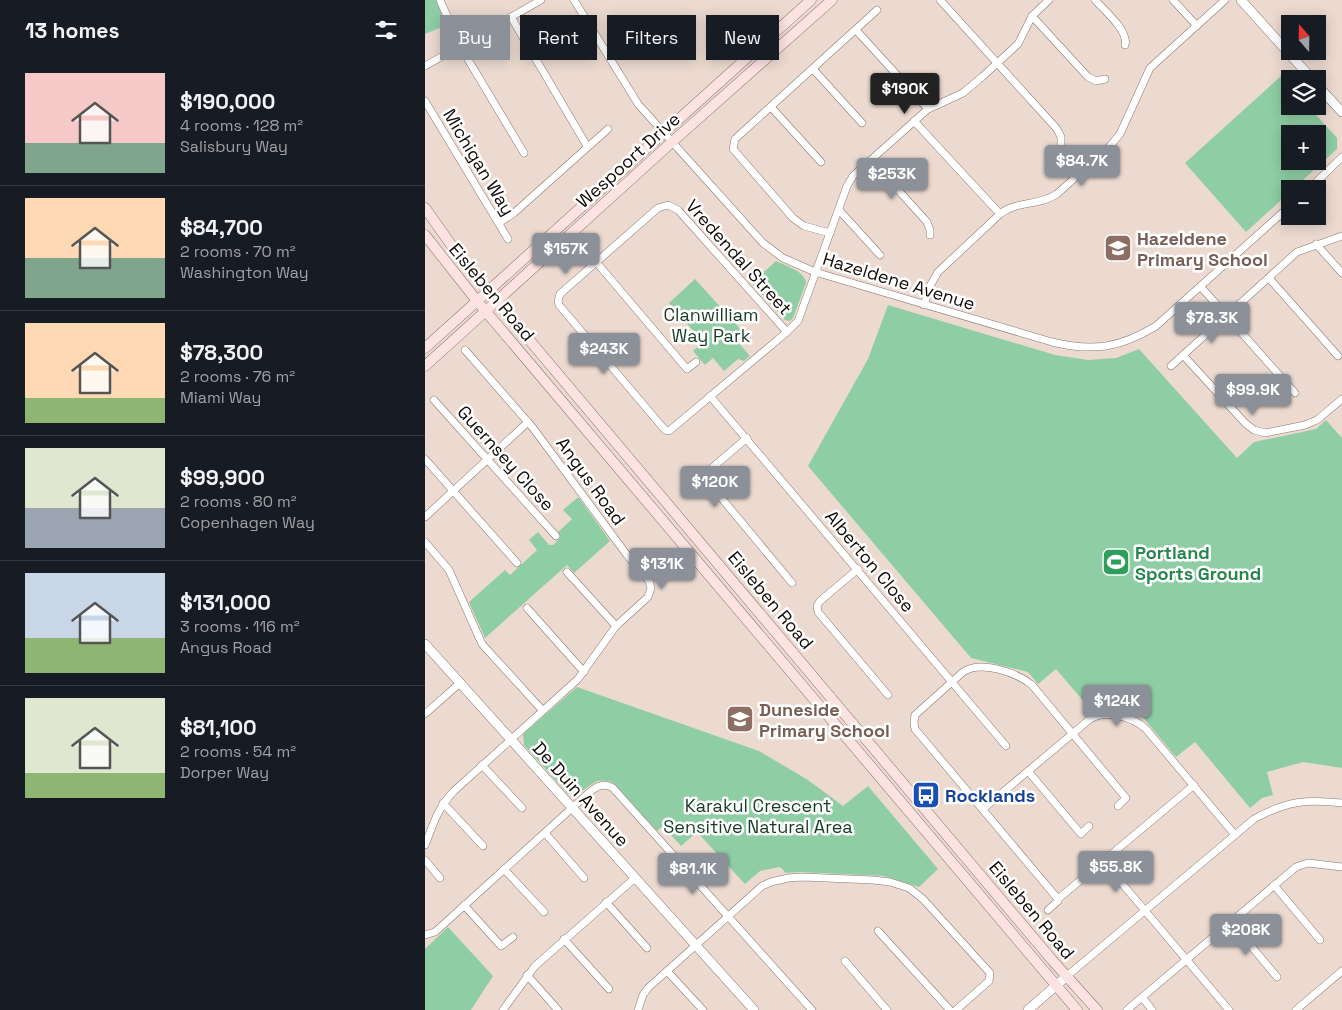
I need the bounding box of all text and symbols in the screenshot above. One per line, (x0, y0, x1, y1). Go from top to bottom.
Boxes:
chip: Buy (440, 15, 510, 60)
chip: Rent (520, 15, 597, 60)
chip: Filters (607, 15, 696, 60)
chip: New (706, 15, 779, 60)
north arrow (1281, 15, 1326, 60)
map controls (1281, 15, 1326, 225)
icon: filters (372, 16, 400, 44)
text: 13 homes (25, 17, 119, 44)
button: layers (1281, 70, 1326, 115)
pin: $190K (870, 72, 940, 115)
text: $190K (881, 78, 929, 99)
text: $190,000 (180, 88, 275, 115)
icon: home (65, 93, 125, 153)
street label: Michigan Way (438, 105, 520, 219)
street label: Wespoort Drive (571, 107, 685, 213)
text: 4 rooms · 128 m² (180, 115, 303, 136)
button: + (1281, 125, 1326, 170)
text: Salisbury Way (180, 136, 288, 157)
pin: $84.7K (1041, 144, 1123, 187)
text: $84.7K (1056, 150, 1108, 171)
pin: $253K (857, 158, 927, 200)
text: $253K (868, 163, 916, 184)
button: − (1281, 180, 1326, 225)
street label: Vredendal Street (681, 195, 797, 319)
text: $84,700 (180, 214, 263, 241)
icon: home (65, 218, 125, 278)
place label: Hazeldene Primary School (1137, 227, 1268, 271)
pin: $157K (531, 232, 601, 275)
school or university icon: Hazeldene Primary School (1103, 233, 1133, 263)
street label: Eisleben Road (444, 238, 540, 346)
text: $157K (543, 238, 589, 259)
text: 2 rooms · 70 m² (180, 241, 296, 262)
street label: Hazeldene Avenue (820, 247, 978, 315)
text: Washington Way (180, 262, 309, 283)
pin: $78.3K (1171, 302, 1253, 344)
park label: Clanwilliam Way Park (663, 303, 759, 347)
text: $78.3K (1186, 307, 1238, 328)
pin: $243K (569, 332, 639, 375)
text: $243K (580, 338, 628, 359)
text: $78,300 (180, 339, 263, 366)
icon: home (65, 343, 125, 403)
text: 2 rooms · 76 m² (180, 366, 295, 387)
pin: $99.9K (1212, 374, 1294, 416)
text: $99.9K (1226, 379, 1280, 400)
text: Miami Way (180, 387, 261, 408)
street label: Guernsey Close (452, 400, 560, 516)
street label: Angus Road (551, 432, 631, 530)
text: $99,900 (180, 464, 265, 491)
pin: $120K (680, 466, 750, 508)
icon: home (65, 468, 125, 528)
text: $120K (692, 471, 738, 492)
text: 2 rooms · 80 m² (180, 491, 297, 512)
street label: Alberton Close (820, 505, 920, 617)
text: Copenhagen Way (180, 512, 315, 533)
place label: Portland Sports Ground (1135, 541, 1261, 585)
street label: Eisleben Road (723, 546, 819, 654)
sports icon: Portland Sports Ground (1101, 547, 1131, 577)
pin: $131K (627, 548, 697, 590)
text: $131K (640, 553, 684, 574)
text: $131,000 (180, 589, 271, 616)
icon: home (65, 593, 125, 653)
text: 3 rooms · 116 m² (180, 616, 300, 637)
text: Angus Road (180, 637, 272, 658)
pin: $124K (1082, 684, 1152, 727)
text: $124K (1094, 690, 1140, 711)
place label: Duneside Primary School (759, 698, 890, 742)
school or university icon: Duneside Primary School (725, 704, 755, 734)
text: $81,100 (180, 714, 257, 741)
icon: home (65, 718, 125, 778)
street label: De Duin Avenue (528, 737, 634, 851)
text: 2 rooms · 54 m² (180, 741, 296, 762)
text: Dorper Way (180, 762, 269, 783)
bus stop icon: Rocklands (911, 780, 941, 810)
place label: Rocklands (945, 784, 1035, 807)
park label: Karakul Crescent Sensitive Natural Area (663, 794, 853, 838)
pin: $55.8K (1075, 850, 1157, 893)
pin: $81.1K (652, 852, 734, 895)
street label: Eisleben Road (984, 856, 1080, 964)
text: $55.8K (1089, 856, 1143, 877)
text: $81.1K (669, 858, 717, 879)
pin: $208K (1211, 914, 1281, 956)
text: $208K (1221, 919, 1271, 940)

